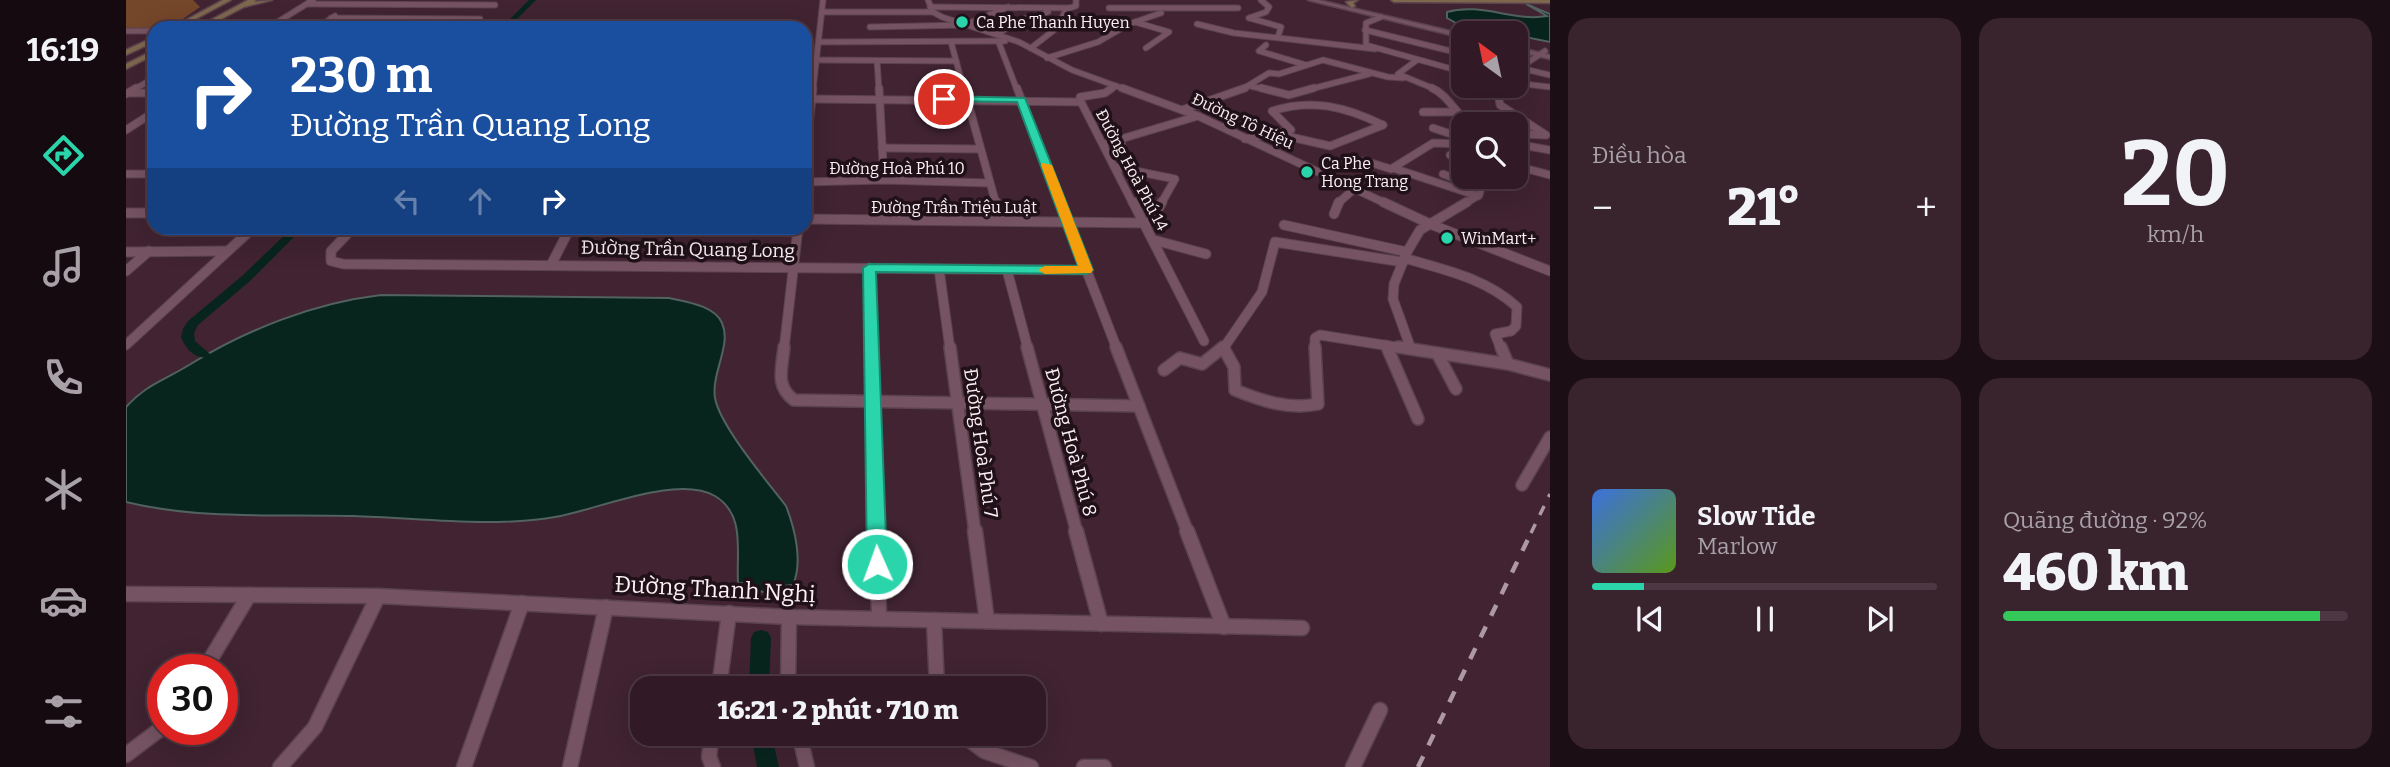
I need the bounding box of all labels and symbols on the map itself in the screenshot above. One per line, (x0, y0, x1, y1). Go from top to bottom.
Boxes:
place label: Ca Phe Thanh Huyen (976, 13, 1130, 32)
marker: Ca Phe Thanh Huyen (954, 14, 970, 30)
north arrow (1451, 21, 1528, 98)
pin (914, 69, 974, 129)
street label: Đường Tô Hiệu (1189, 89, 1297, 153)
street label: Đường Hoà Phú 14 (1092, 106, 1172, 235)
place label: Ca Phe Hong Trang (1321, 154, 1408, 191)
street label: Đường Hoà Phú 10 (829, 159, 965, 178)
marker: Ca Phe Hong Trang (1299, 164, 1315, 180)
street label: Đường Trần Triệu Luật (871, 197, 1037, 217)
place label: WinMart+ (1461, 229, 1536, 248)
marker: WinMart+ (1439, 230, 1455, 246)
street label: Đường Trần Quang Long (581, 236, 796, 262)
street label: Đường Hoà Phú 8 (1040, 365, 1102, 519)
street label: Đường Hoà Phú 7 (959, 367, 1003, 520)
position arrow (840, 527, 914, 601)
street label: Đường Thanh Nghị (614, 570, 816, 608)
speed limit sign: 30 (147, 654, 238, 745)

